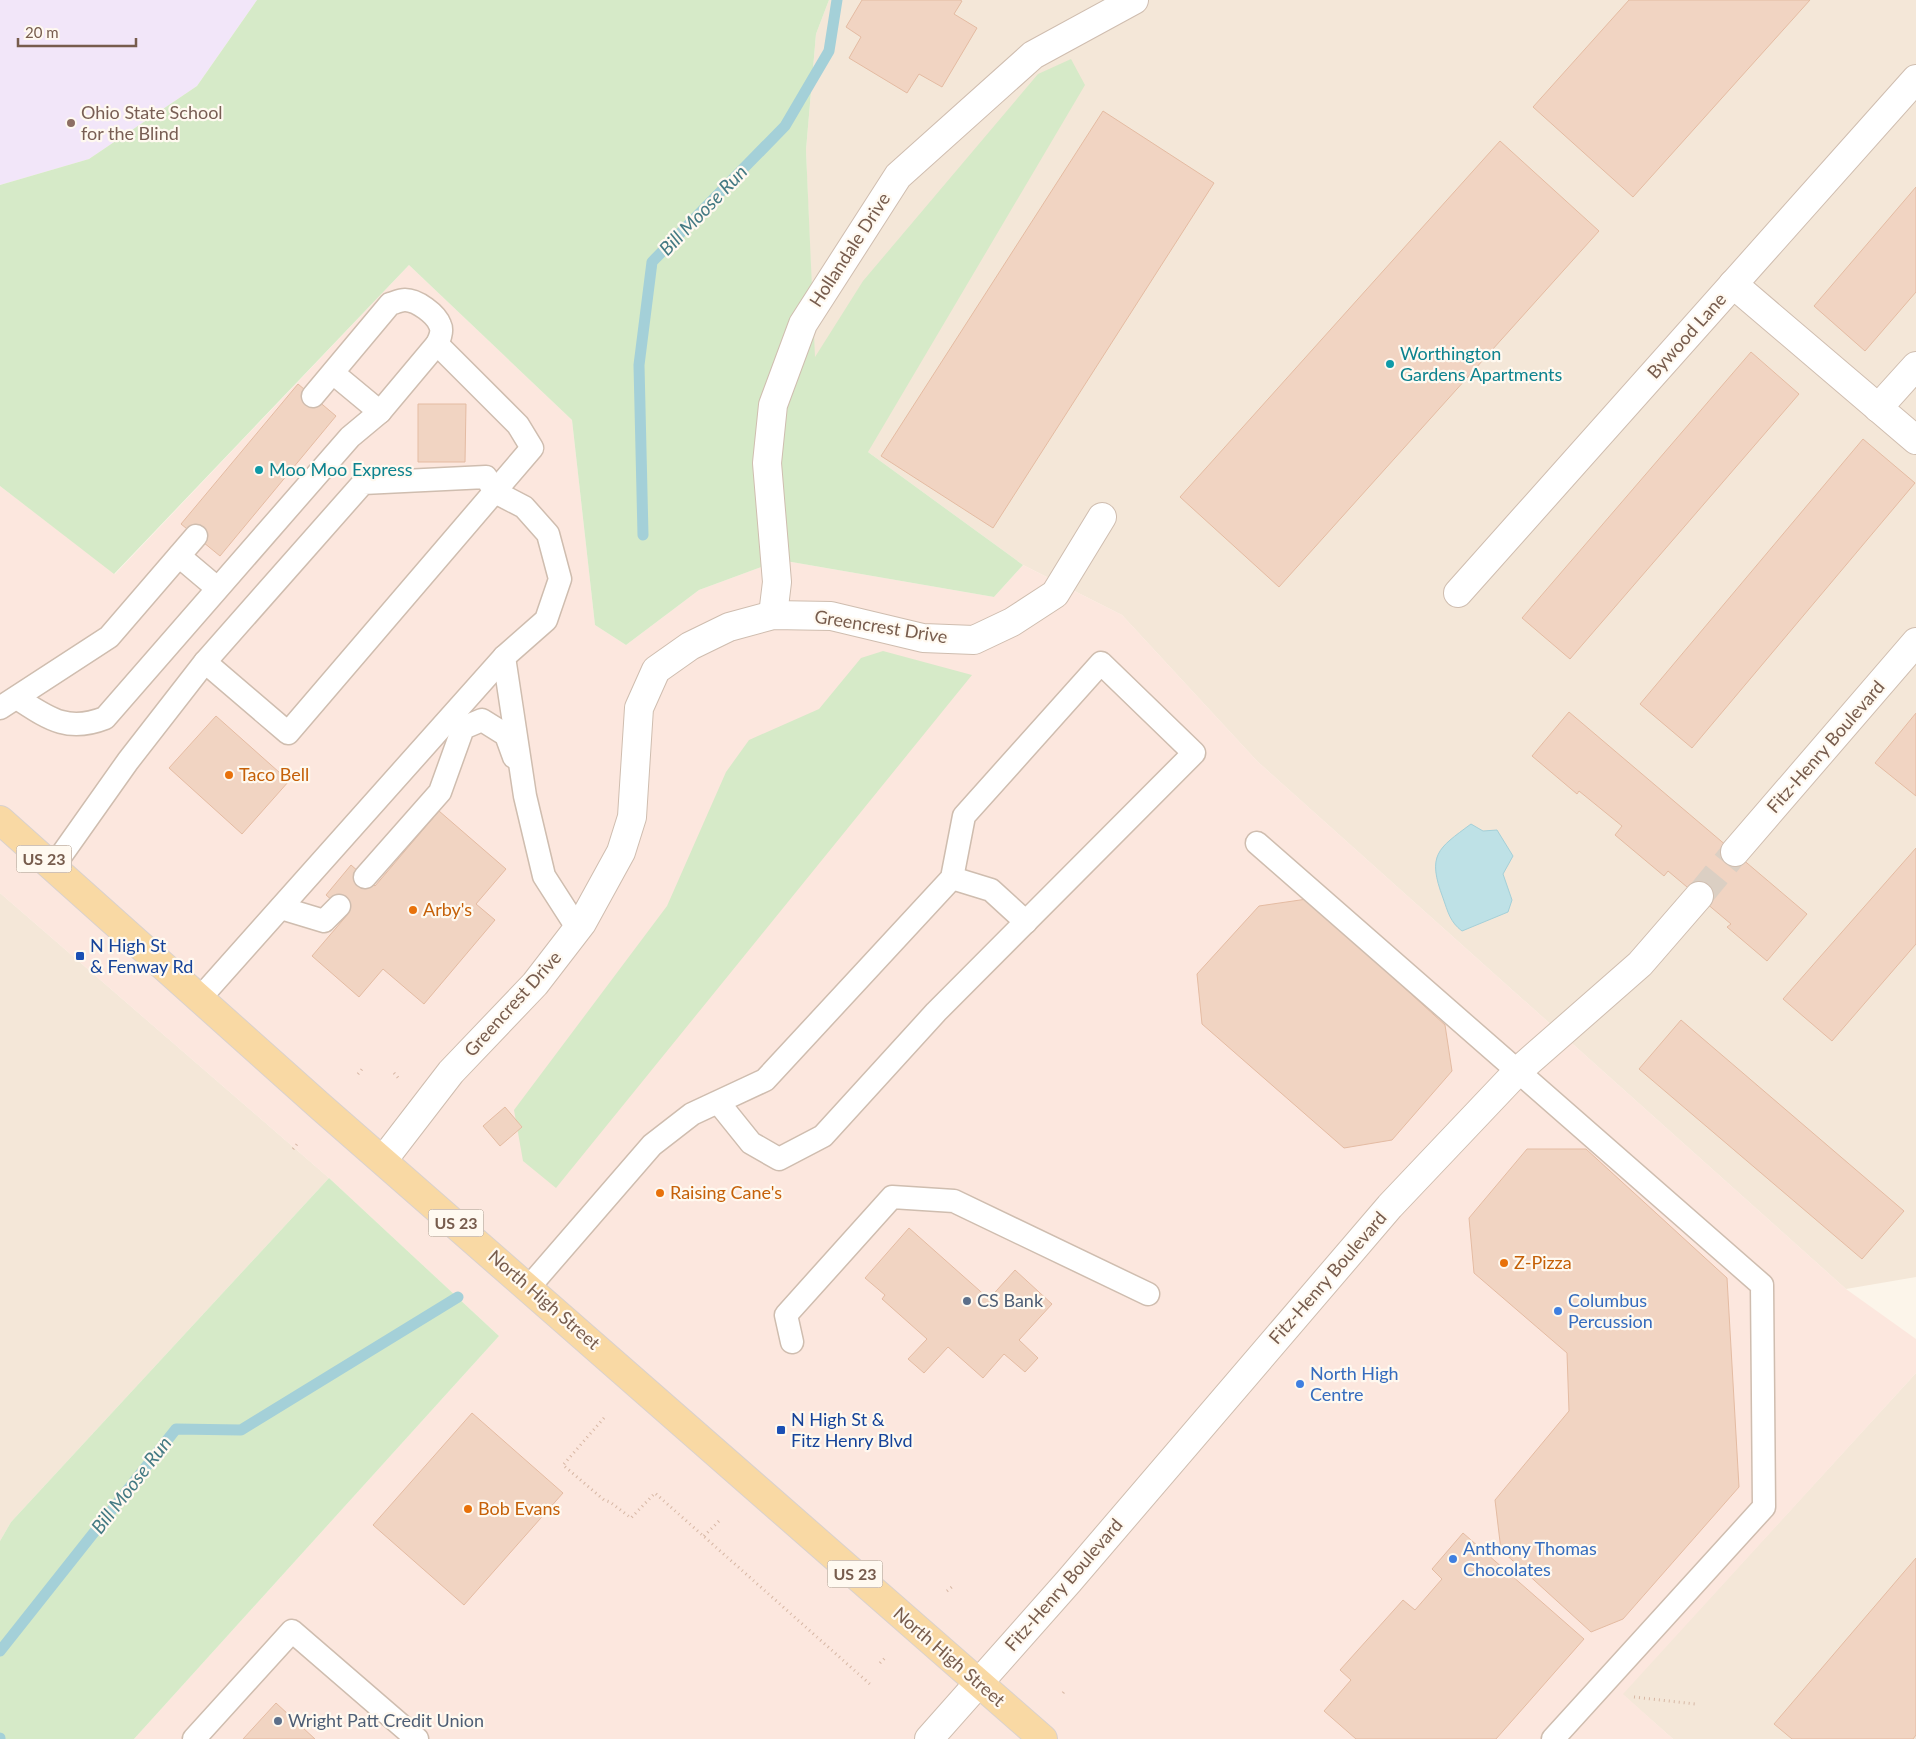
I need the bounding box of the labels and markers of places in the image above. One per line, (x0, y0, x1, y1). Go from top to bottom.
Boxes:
place label: Ohio State School for the Blind (81, 101, 223, 144)
marker: Ohio State School for the Blind (65, 117, 77, 129)
place label: Worthington Gardens Apartments (1400, 342, 1563, 385)
marker: Worthington Gardens Apartments (1384, 358, 1396, 370)
place label: Moo Moo Express (269, 458, 413, 480)
marker: Moo Moo Express (253, 464, 265, 476)
place label: Taco Bell (239, 763, 309, 785)
marker: Taco Bell (223, 769, 235, 781)
place label: Arby's (423, 898, 472, 920)
marker: Arby's (407, 904, 419, 916)
place label: N High St & Fenway Rd (90, 934, 193, 977)
marker: N High St & Fenway Rd (74, 950, 86, 962)
place label: Raising Cane's (670, 1181, 782, 1203)
marker: Raising Cane's (654, 1187, 666, 1199)
place label: Z-Pizza (1514, 1251, 1572, 1273)
marker: Z-Pizza (1498, 1257, 1510, 1269)
place label: CS Bank (977, 1289, 1044, 1311)
place label: Columbus Percussion (1568, 1289, 1653, 1332)
marker: CS Bank (961, 1295, 973, 1307)
marker: Columbus Percussion (1552, 1305, 1564, 1317)
place label: North High Centre (1310, 1362, 1399, 1405)
marker: North High Centre (1294, 1378, 1306, 1390)
place label: N High St & Fitz Henry Blvd (791, 1408, 913, 1451)
marker: N High St & Fitz Henry Blvd (775, 1424, 787, 1436)
place label: Bob Evans (478, 1497, 560, 1519)
marker: Bob Evans (462, 1503, 474, 1515)
place label: Anthony Thomas Chocolates (1463, 1537, 1597, 1580)
marker: Anthony Thomas Chocolates (1447, 1553, 1459, 1565)
place label: Wright Patt Credit Union (288, 1709, 484, 1731)
marker: Wright Patt Credit Union (272, 1715, 284, 1727)

